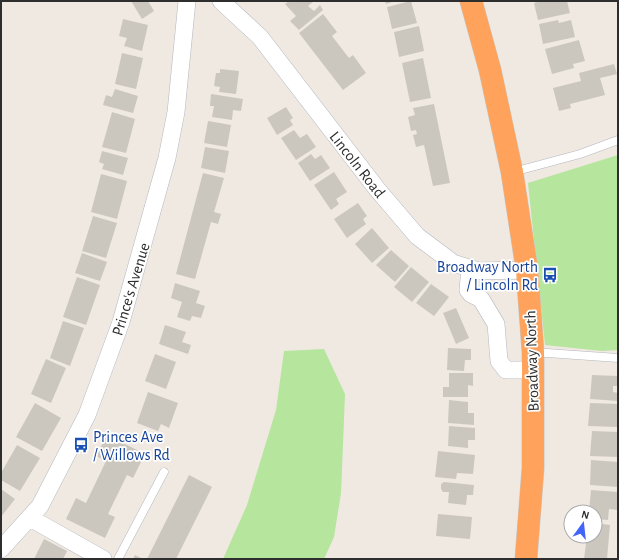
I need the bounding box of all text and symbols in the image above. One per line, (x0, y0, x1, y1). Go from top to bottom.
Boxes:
street label: Lincoln Road (326, 128, 388, 201)
street label: Prince's Avenue (109, 241, 153, 338)
place label: Broadway North / Lincoln Rd (437, 259, 538, 293)
bus stop icon: Broadway North / Lincoln Rd (541, 266, 559, 284)
street label: Broadway North (522, 310, 543, 412)
place label: Princes Ave / Willows Rd (93, 429, 170, 463)
bus stop icon: Princes Ave / Willows Rd (72, 436, 90, 454)
north arrow (563, 504, 603, 544)
text: N (580, 509, 591, 521)

